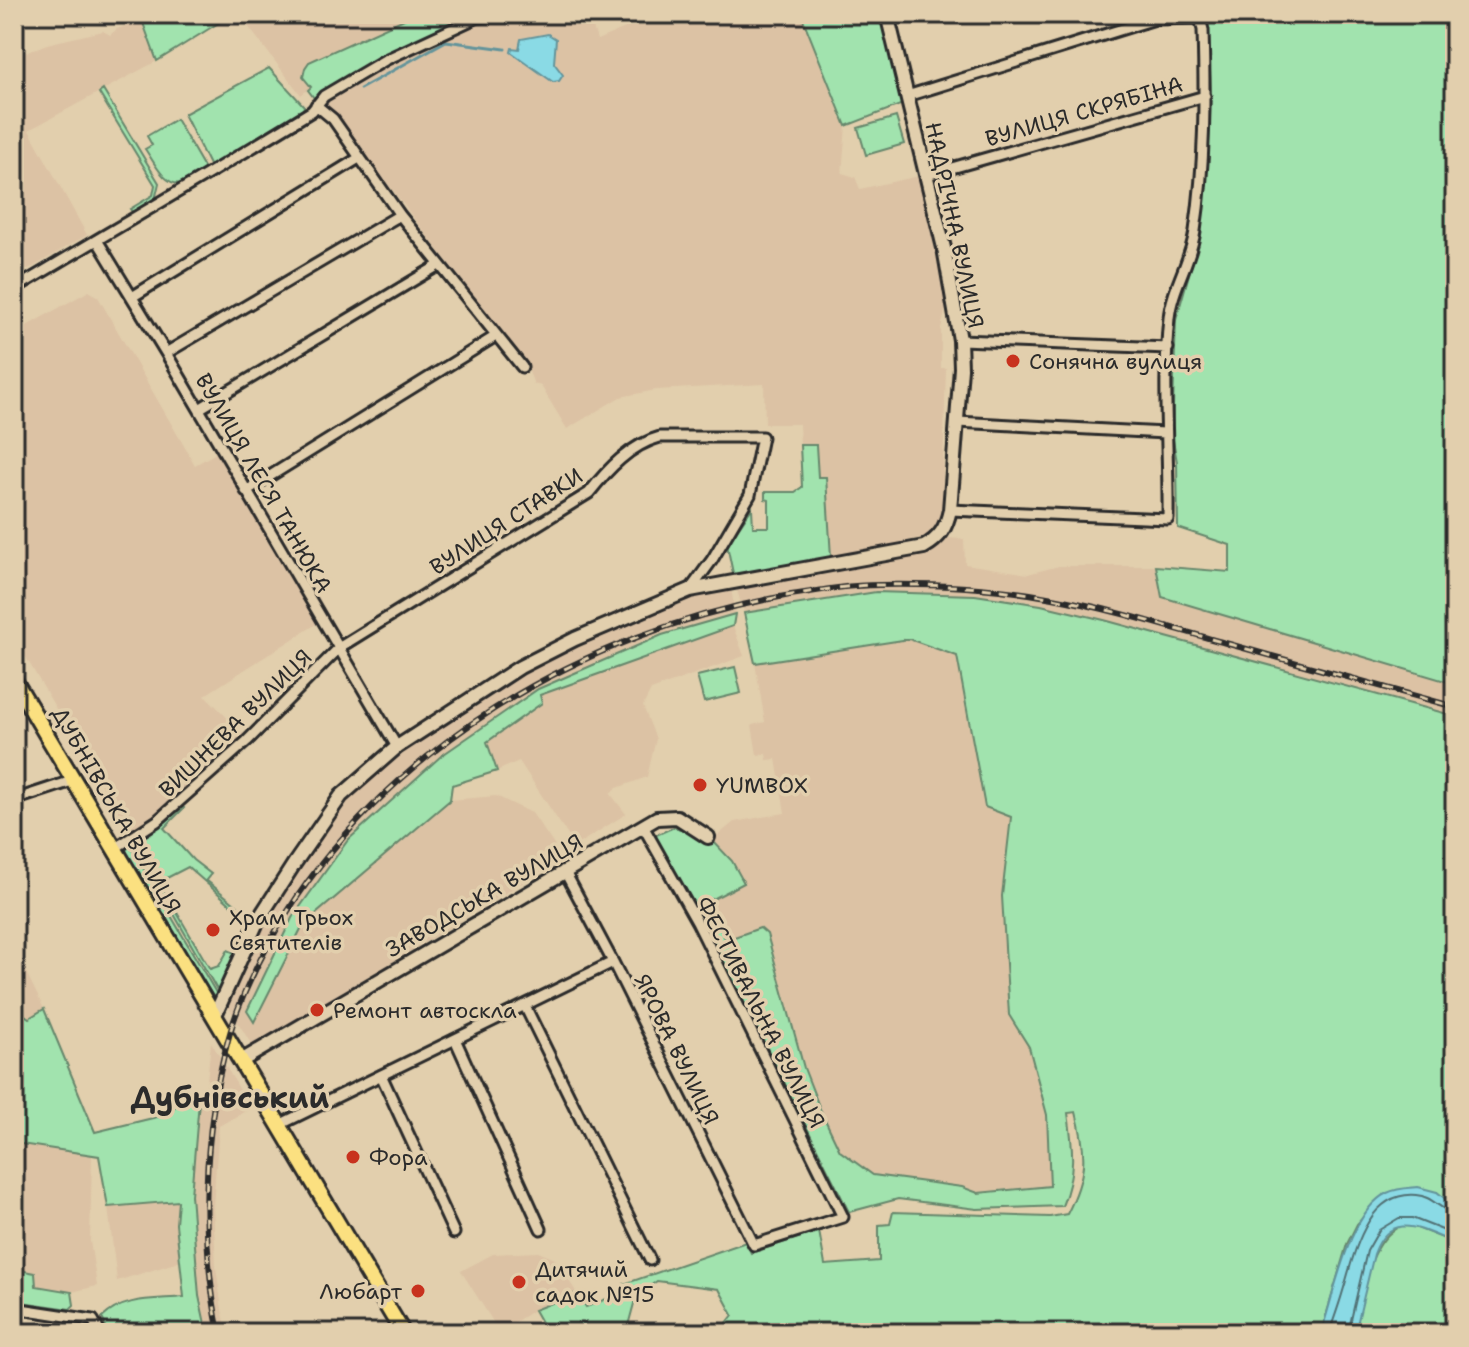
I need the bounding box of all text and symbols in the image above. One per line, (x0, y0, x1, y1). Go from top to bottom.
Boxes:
street label: ВУЛИЦЯ СКРЯБІНА (982, 69, 1186, 154)
street label: НАДРІЧНА ВУЛИЦЯ (918, 119, 991, 331)
place label: Сонячна вулиця (1029, 347, 1202, 376)
marker: Сонячна вулиця (1004, 352, 1022, 370)
street label: ВУЛИЦЯ ЛЕСЯ ТАНЮКА (189, 368, 338, 598)
street label: ВУЛИЦЯ СТАВКИ (424, 461, 588, 582)
street label: ВИШНЕВА ВУЛИЦЯ (153, 643, 318, 804)
street label: ДУБНІВСЬКА ВУЛИЦЯ (45, 701, 188, 919)
place label: YUMBOX (716, 771, 808, 800)
marker: YUMBOX (691, 776, 709, 794)
street label: ЗАВОДСЬКА ВУЛИЦЯ (380, 827, 588, 964)
street label: ФЕСТИВАЛЬНА ВУЛИЦЯ (689, 891, 832, 1133)
place label: Храм Трьох Святителів (229, 903, 353, 957)
marker: Храм Трьох Святителів (204, 921, 222, 939)
street label: ЯРОВА ВУЛИЦЯ (627, 969, 726, 1129)
place label: Ремонт автоскла (333, 996, 517, 1025)
marker: Ремонт автоскла (308, 1001, 326, 1019)
district label: Дубнівський (131, 1077, 329, 1118)
place label: Фора (369, 1143, 428, 1172)
marker: Фора (344, 1148, 362, 1166)
place label: Дитячий садок №15 (535, 1255, 655, 1309)
marker: Дитячий садок №15 (510, 1273, 528, 1291)
place label: Любарт (319, 1277, 403, 1306)
marker: Любарт (409, 1282, 427, 1300)

